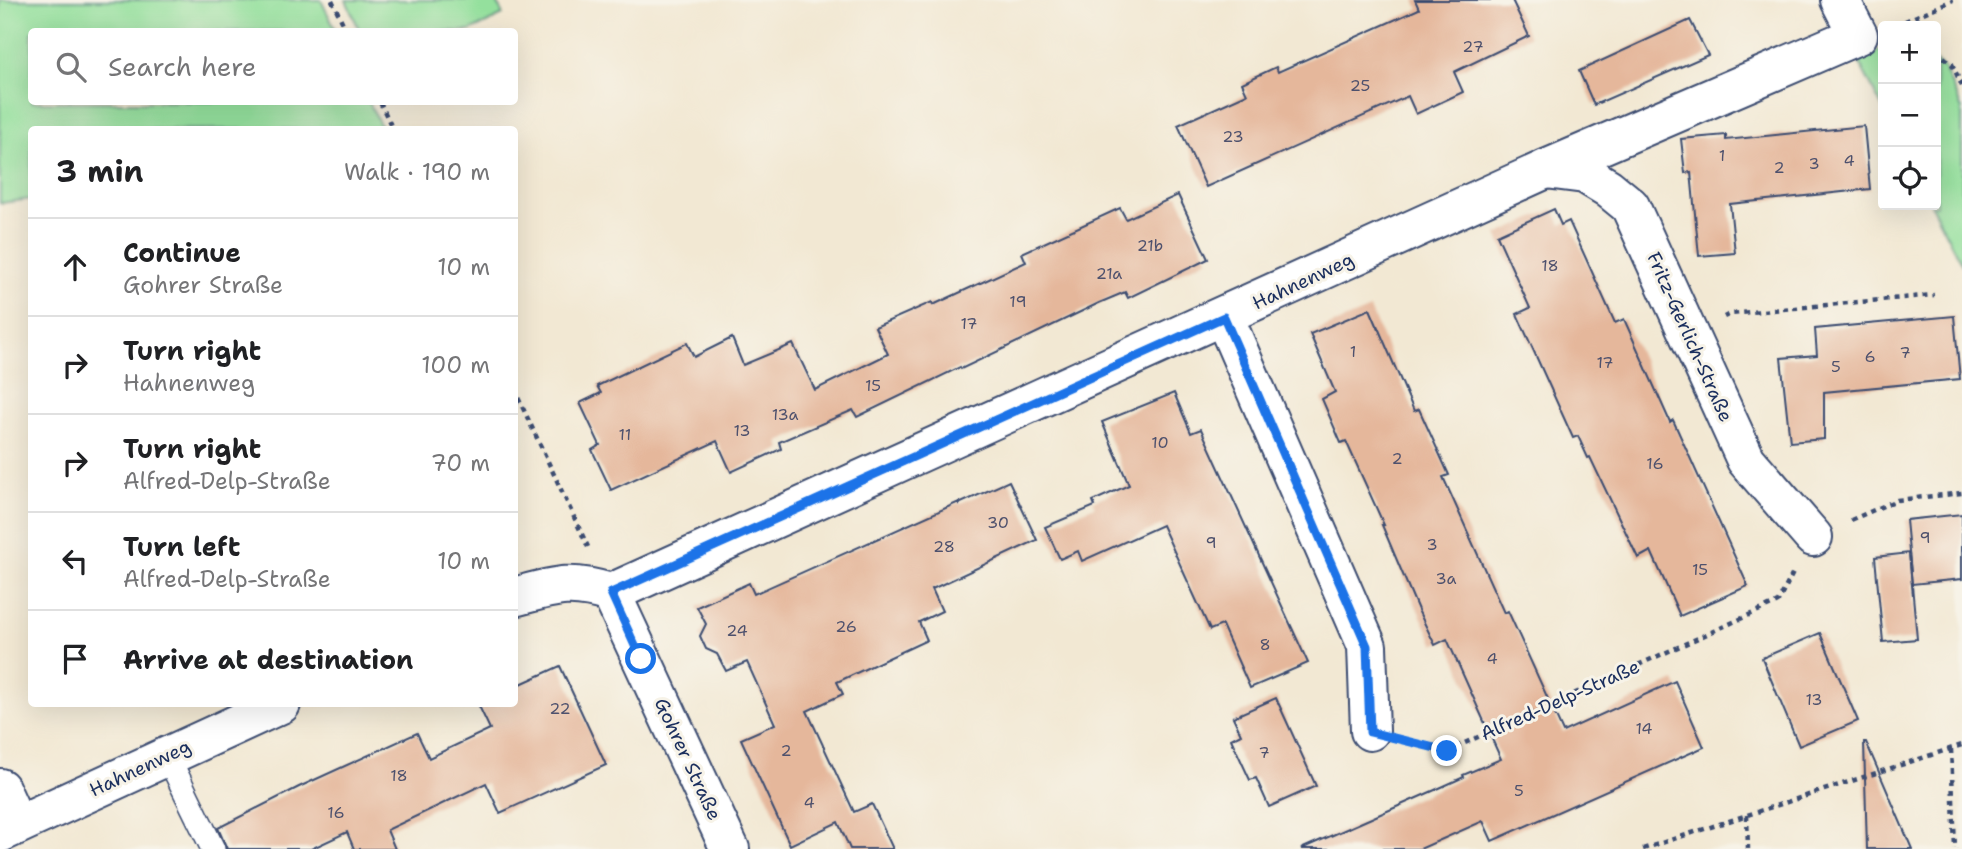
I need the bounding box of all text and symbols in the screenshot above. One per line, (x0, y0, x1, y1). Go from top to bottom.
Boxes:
map controls (1878, 21, 1941, 210)
button: + (1878, 21, 1941, 84)
search box (28, 28, 518, 105)
house number: 27 (1462, 36, 1484, 57)
icon: search (52, 48, 90, 86)
text: Search here (108, 49, 257, 84)
house number: 25 (1350, 75, 1370, 96)
button: − (1878, 84, 1941, 147)
house number: 23 (1222, 126, 1244, 147)
house number: 1 (1719, 145, 1725, 166)
button: locate (1878, 147, 1941, 210)
house number: 4 (1843, 150, 1855, 171)
text: 3 min (56, 151, 143, 192)
house number: 3 (1808, 153, 1820, 174)
text: Walk · 190 m (344, 157, 490, 187)
house number: 2 (1773, 157, 1785, 178)
text: Continue (123, 235, 241, 270)
house number: 21b (1137, 235, 1163, 256)
street label: Hahnenweg (1248, 247, 1358, 315)
icon: ahead (56, 248, 94, 286)
street label: Fritz-Gerlich-Straße (1641, 248, 1739, 426)
text: 10 m (437, 252, 490, 282)
house number: 18 (1541, 255, 1559, 276)
house number: 21a (1096, 263, 1122, 284)
text: Gohrer Straße (123, 270, 283, 300)
house number: 19 (1009, 291, 1027, 312)
house number: 17 (960, 313, 978, 334)
text: Turn right (123, 333, 261, 368)
house number: 1 (1350, 341, 1356, 362)
house number: 7 (1899, 342, 1911, 363)
icon: right (56, 346, 94, 384)
house number: 6 (1864, 346, 1876, 367)
text: 100 m (421, 350, 490, 380)
house number: 17 (1596, 352, 1614, 373)
house number: 5 (1831, 356, 1841, 377)
text: Hahnenweg (123, 368, 255, 398)
house number: 15 (865, 375, 881, 396)
house number: 13a (772, 404, 798, 425)
house number: 13 (733, 420, 751, 441)
house number: 11 (619, 424, 631, 445)
text: Turn right (123, 431, 261, 466)
house number: 10 (1151, 432, 1169, 453)
icon: right (56, 444, 94, 482)
text: 70 m (431, 448, 490, 478)
house number: 2 (1391, 448, 1403, 469)
house number: 16 (1646, 453, 1664, 474)
text: Alfred-Delp-Straße (123, 466, 331, 496)
house number: 30 (987, 512, 1009, 533)
house number: 9 (1919, 527, 1931, 548)
text: Turn left (123, 529, 240, 564)
house number: 9 (1205, 532, 1217, 553)
house number: 3 (1426, 534, 1438, 555)
house number: 28 (933, 536, 955, 557)
icon: left (56, 542, 94, 580)
text: 10 m (437, 546, 490, 576)
house number: 15 (1692, 559, 1708, 580)
text: Alfred-Delp-Straße (123, 564, 331, 594)
house number: 3a (1436, 568, 1456, 589)
house number: 26 (835, 616, 857, 637)
house number: 24 (726, 620, 748, 641)
house number: 8 (1259, 634, 1271, 655)
icon: arrive (56, 640, 94, 678)
text: Arrive at destination (123, 642, 413, 677)
route start (625, 643, 656, 674)
house number: 4 (1486, 648, 1498, 669)
street label: Alfred-Delp-Straße (1477, 654, 1643, 746)
house number: 13 (1805, 689, 1823, 710)
street label: Gohrer Straße (649, 694, 727, 824)
house number: 22 (549, 698, 571, 719)
house number: 14 (1635, 718, 1653, 739)
street label: Hahnenweg (85, 734, 195, 802)
route end (1431, 735, 1462, 766)
house number: 2 (780, 740, 792, 761)
house number: 7 (1258, 742, 1270, 763)
house number: 18 (390, 765, 408, 786)
house number: 5 (1514, 780, 1524, 801)
house number: 4 (803, 792, 815, 813)
house number: 16 (327, 802, 345, 823)

